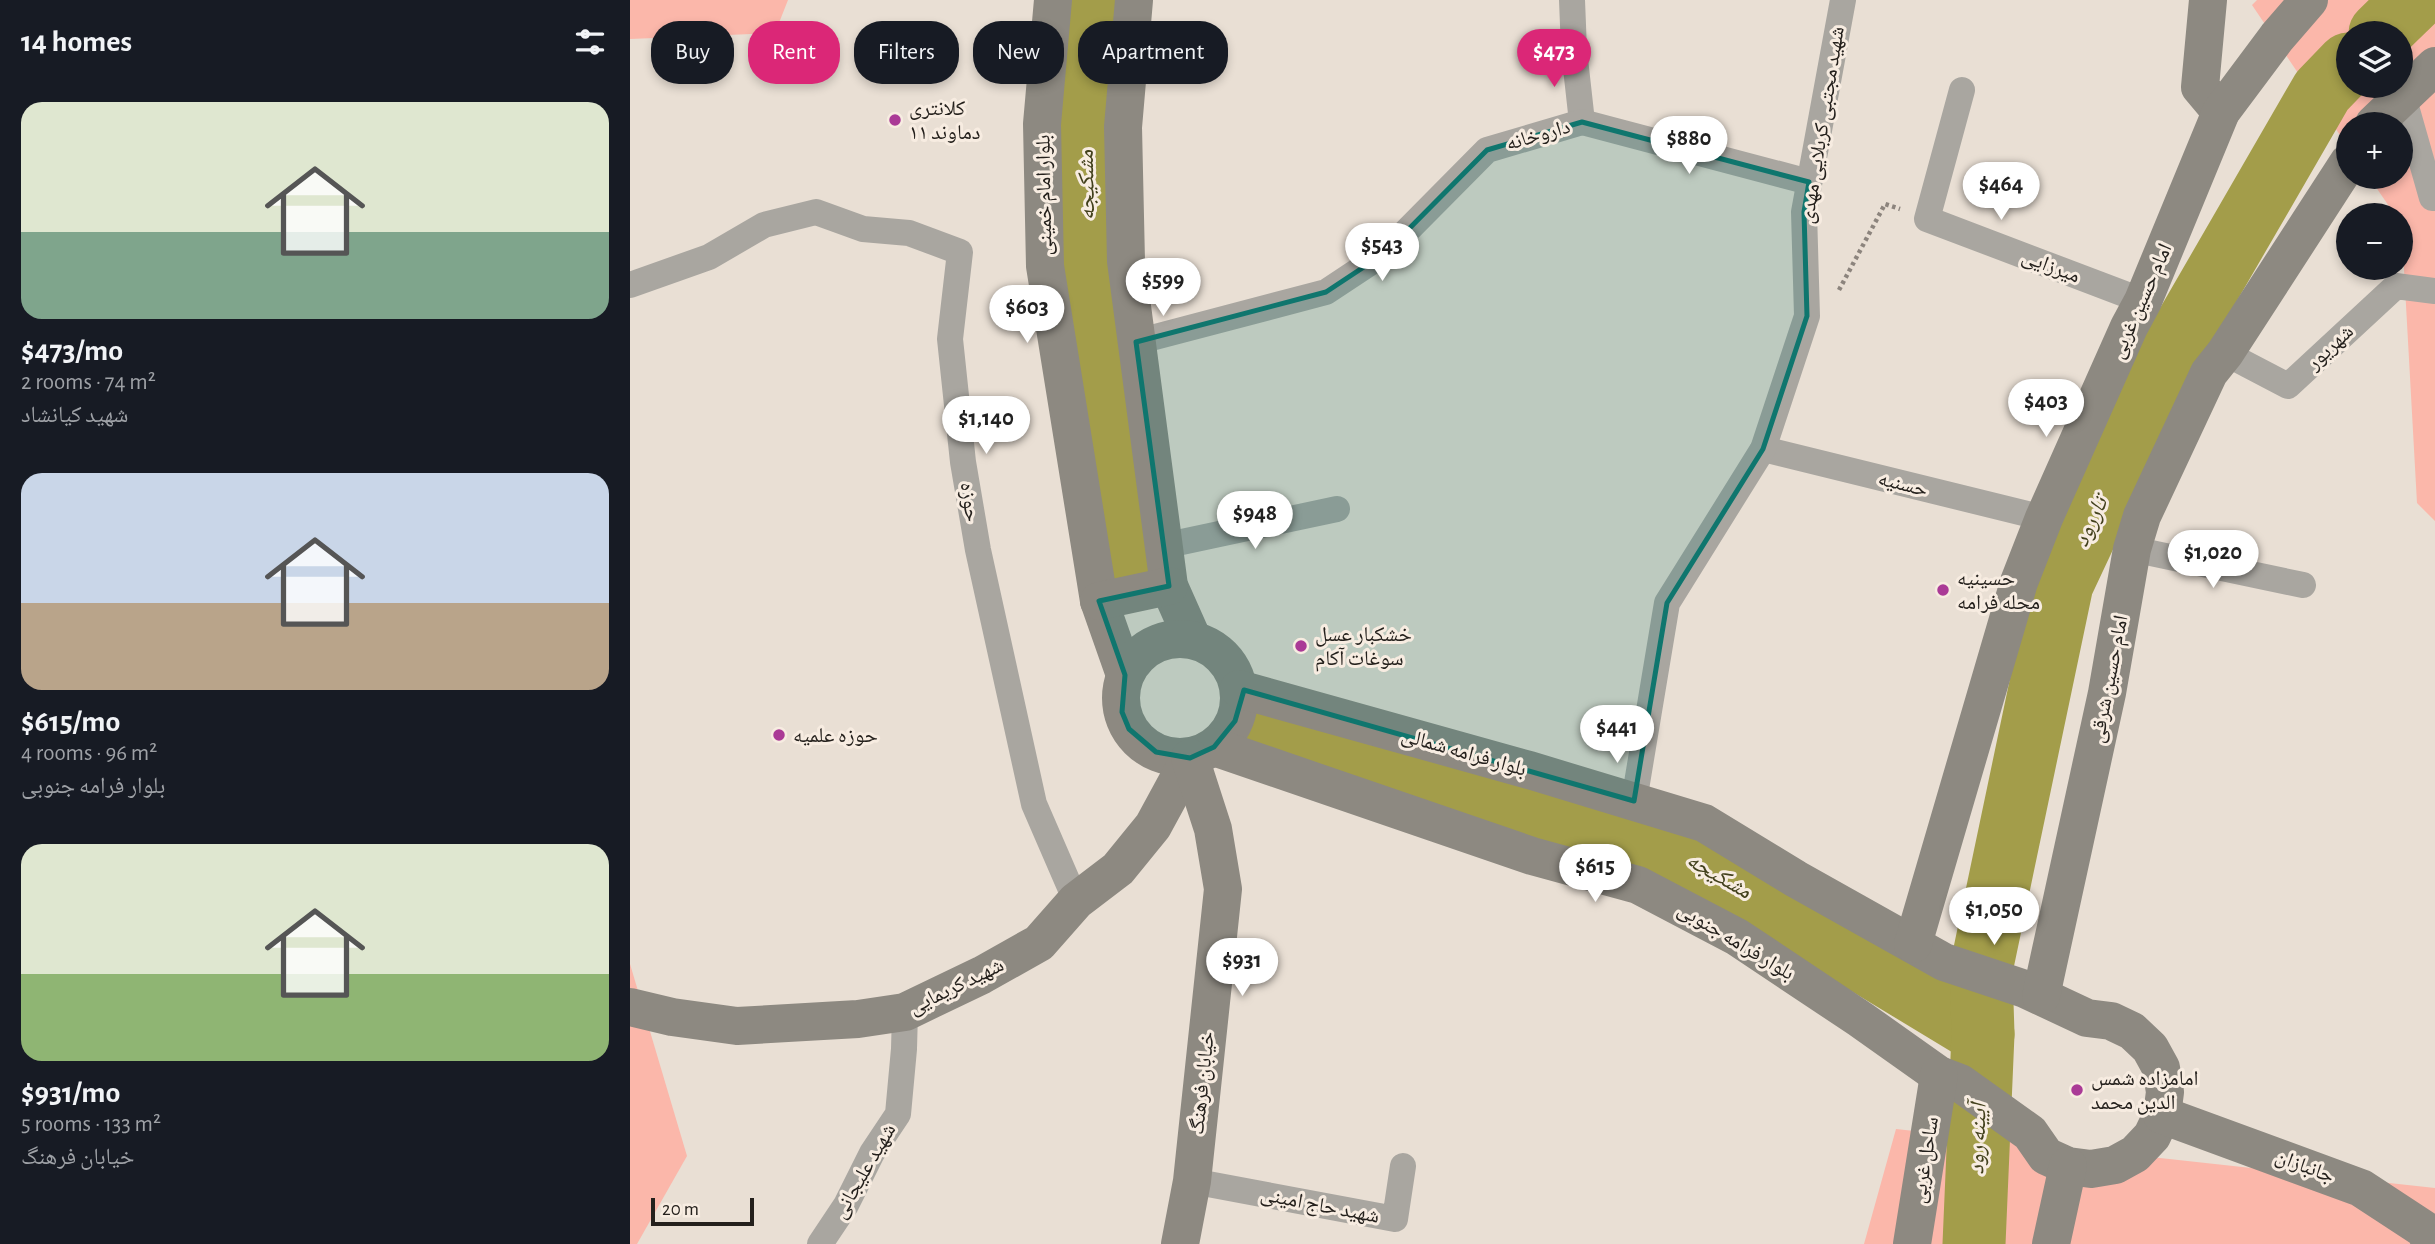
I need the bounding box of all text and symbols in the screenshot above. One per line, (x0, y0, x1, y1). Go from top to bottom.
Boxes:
chip: Buy (651, 21, 734, 84)
chip: Rent (748, 21, 840, 84)
chip: Filters (854, 21, 959, 84)
chip: New (973, 21, 1064, 84)
chip: Apartment (1078, 21, 1228, 84)
map controls (2336, 21, 2413, 280)
button: layers (2336, 21, 2413, 98)
icon: filters (571, 23, 609, 61)
street label: شهید مجتبی کربلایی مهدی (1796, 25, 1850, 225)
text: 14 homes (21, 27, 132, 57)
pin: $473 (1513, 29, 1595, 89)
text: $473 (1533, 40, 1575, 63)
place label: کلانتری ۱۱ دماوند (909, 98, 980, 143)
marker: کلانتری ۱۱ دماوند (887, 112, 903, 128)
button: + (2336, 112, 2413, 189)
street label: داروخانه (1504, 116, 1572, 154)
pin: $880 (1648, 116, 1730, 176)
text: $880 (1666, 127, 1712, 150)
street label: بلوار امام خمینی (1032, 134, 1059, 256)
icon: home (252, 148, 378, 274)
water label: مشکیجه (1075, 149, 1100, 220)
pin: $464 (1960, 162, 2042, 222)
text: $464 (1979, 173, 2023, 196)
button: − (2336, 203, 2413, 280)
pin: $543 (1341, 224, 1423, 283)
text: $543 (1361, 234, 1403, 257)
street label: امام حسین غربی (2106, 240, 2178, 363)
street label: میرزایی (2018, 245, 2083, 288)
pin: $599 (1122, 258, 1204, 318)
text: $599 (1142, 269, 1184, 292)
pin: $603 (986, 286, 1068, 345)
text: $603 (1005, 296, 1049, 319)
street label: شهریور (2302, 320, 2358, 375)
text: $473/mo (21, 336, 123, 366)
text: 2 rooms · 74 m² (21, 371, 156, 394)
pin: $403 (2005, 380, 2087, 439)
text: $403 (2024, 390, 2068, 413)
pin: $1,140 (929, 396, 1043, 456)
text: شهید کیانشاد (21, 404, 128, 427)
text: $1,140 (958, 407, 1014, 430)
street label: حسنیه (1876, 468, 1930, 501)
street label: حوزه (957, 481, 983, 523)
water label: تاررود (2070, 489, 2115, 550)
pin: $948 (1214, 491, 1296, 551)
text: $948 (1233, 502, 1277, 525)
icon: home (252, 519, 378, 645)
pin: $1,020 (2156, 530, 2270, 590)
text: $1,020 (2184, 541, 2242, 564)
place label: حسینیه محله فرامه (1957, 568, 2040, 613)
marker: حسینیه محله فرامه (1935, 582, 1951, 598)
street label: امام حسین شرقی (2086, 613, 2135, 745)
place label: خشکبار عسل سوغات آکام (1315, 624, 1412, 672)
marker: خشکبار عسل سوغات آکام (1293, 638, 1309, 654)
pin: $441 (1576, 706, 1658, 765)
text: $615/mo (21, 707, 120, 737)
text: $441 (1596, 716, 1638, 739)
street label: بلوار فرامه شمالی (1399, 724, 1529, 782)
place label: حوزه علمیه (793, 725, 878, 746)
marker: حوزه علمیه (771, 727, 787, 743)
text: 4 rooms · 96 m² (21, 742, 157, 765)
text: بلوار فرامه جنوبی (21, 775, 165, 798)
pin: $615 (1554, 844, 1636, 904)
water label: مشکیجه (1683, 848, 1756, 904)
text: $615 (1575, 855, 1615, 878)
pin: $1,050 (1937, 888, 2051, 947)
icon: home (252, 890, 378, 1016)
street label: بلوار فرامه جنوبی (1673, 898, 1798, 986)
text: $1,050 (1965, 898, 2023, 921)
pin: $931 (1201, 939, 1283, 998)
text: $931 (1222, 949, 1262, 972)
street label: شهید کریمایی (905, 954, 1008, 1020)
street label: خیابان فرهنگ (1186, 1030, 1219, 1136)
place label: امامزاده شمس الدین محمد (2091, 1068, 2199, 1115)
text: $931/mo (21, 1078, 120, 1108)
marker: امامزاده شمس الدین محمد (2069, 1082, 2085, 1098)
water label: آیینه رود (1965, 1098, 1991, 1175)
text: 5 rooms · 133 m² (21, 1113, 161, 1136)
street label: ساحل غربی (1908, 1115, 1944, 1205)
street label: شهید علیجانی (829, 1120, 901, 1223)
street label: جانبازان (2272, 1145, 2337, 1188)
text: خیابان فرهنگ (21, 1146, 134, 1169)
street label: شهید حاج امینی (1258, 1183, 1381, 1229)
scale bar (651, 1195, 754, 1227)
text: 20 m (662, 1200, 699, 1219)

